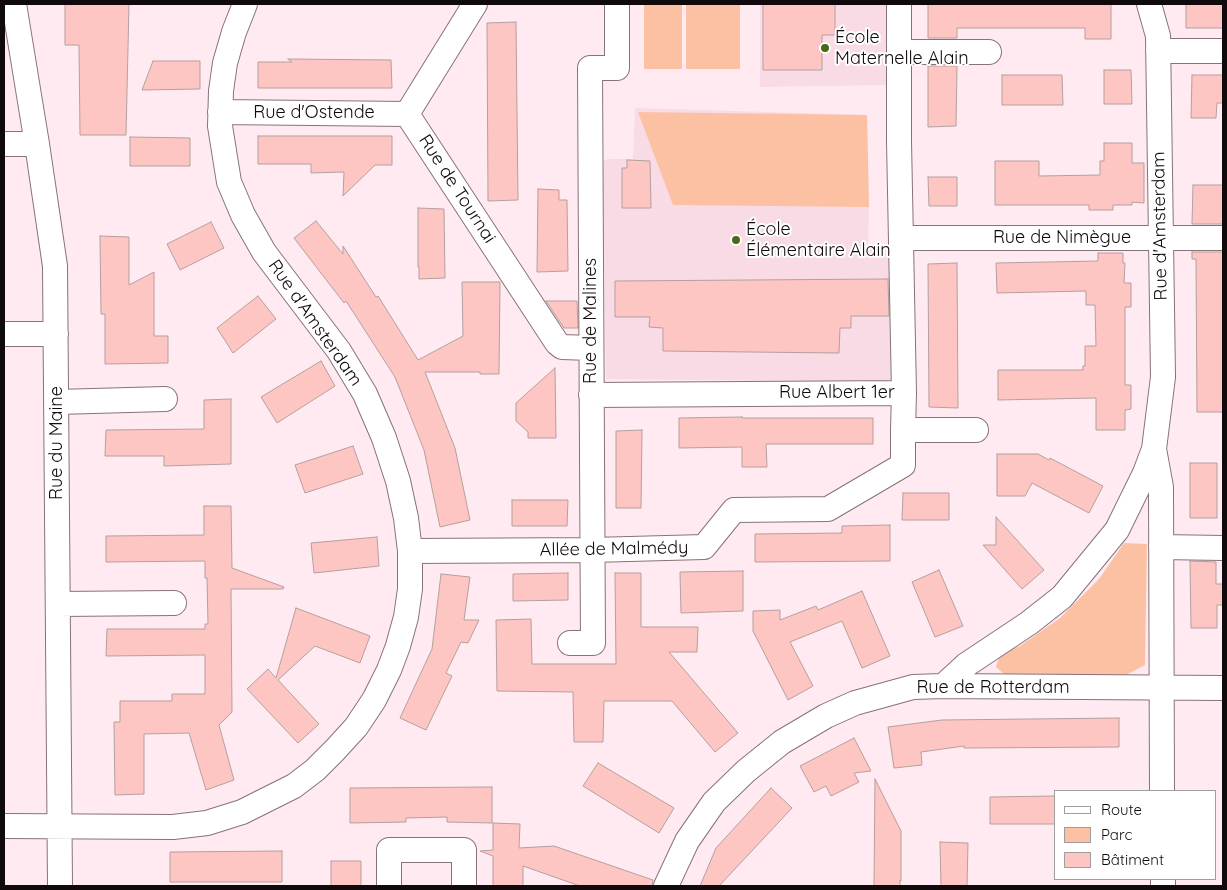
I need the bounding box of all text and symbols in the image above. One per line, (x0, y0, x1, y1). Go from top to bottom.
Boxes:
place label: École Maternelle Alain (835, 27, 969, 70)
marker: École Maternelle Alain (819, 42, 831, 54)
street label: Rue d'Ostende (253, 102, 375, 124)
street label: Rue de Tournai (414, 131, 500, 247)
street label: Rue d'Amsterdam (1148, 151, 1172, 301)
place label: École Élémentaire Alain (746, 219, 891, 262)
street label: Rue de Nimègue (993, 227, 1131, 249)
marker: École Élémentaire Alain (730, 234, 742, 246)
street label: Rue d'Amsterdam (263, 256, 367, 390)
street label: Rue de Malines (580, 258, 602, 384)
street label: Rue Albert 1er (779, 382, 895, 404)
street label: Rue du Maine (46, 386, 68, 500)
street label: Allée de Malmédy (540, 537, 688, 561)
street label: Rue de Rotterdam (916, 677, 1070, 699)
legend (1054, 790, 1217, 880)
text: Route (1101, 800, 1142, 819)
text: Parc (1101, 825, 1132, 844)
text: Bâtiment (1101, 850, 1164, 869)

